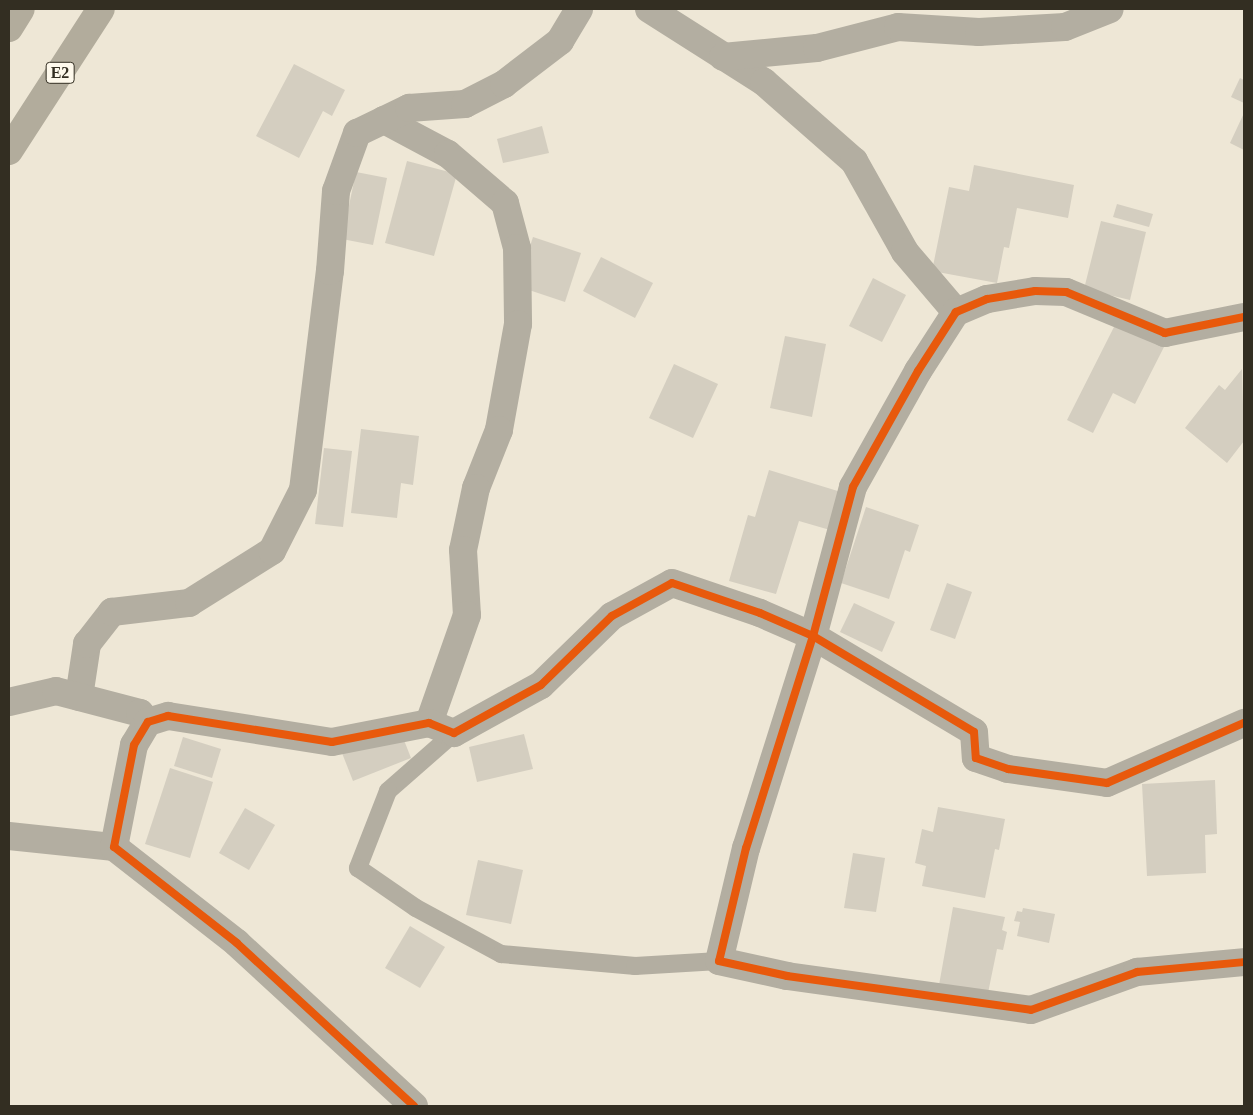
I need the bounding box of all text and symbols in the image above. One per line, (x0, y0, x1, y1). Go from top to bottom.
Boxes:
road number: E2 (45, 59, 75, 86)

